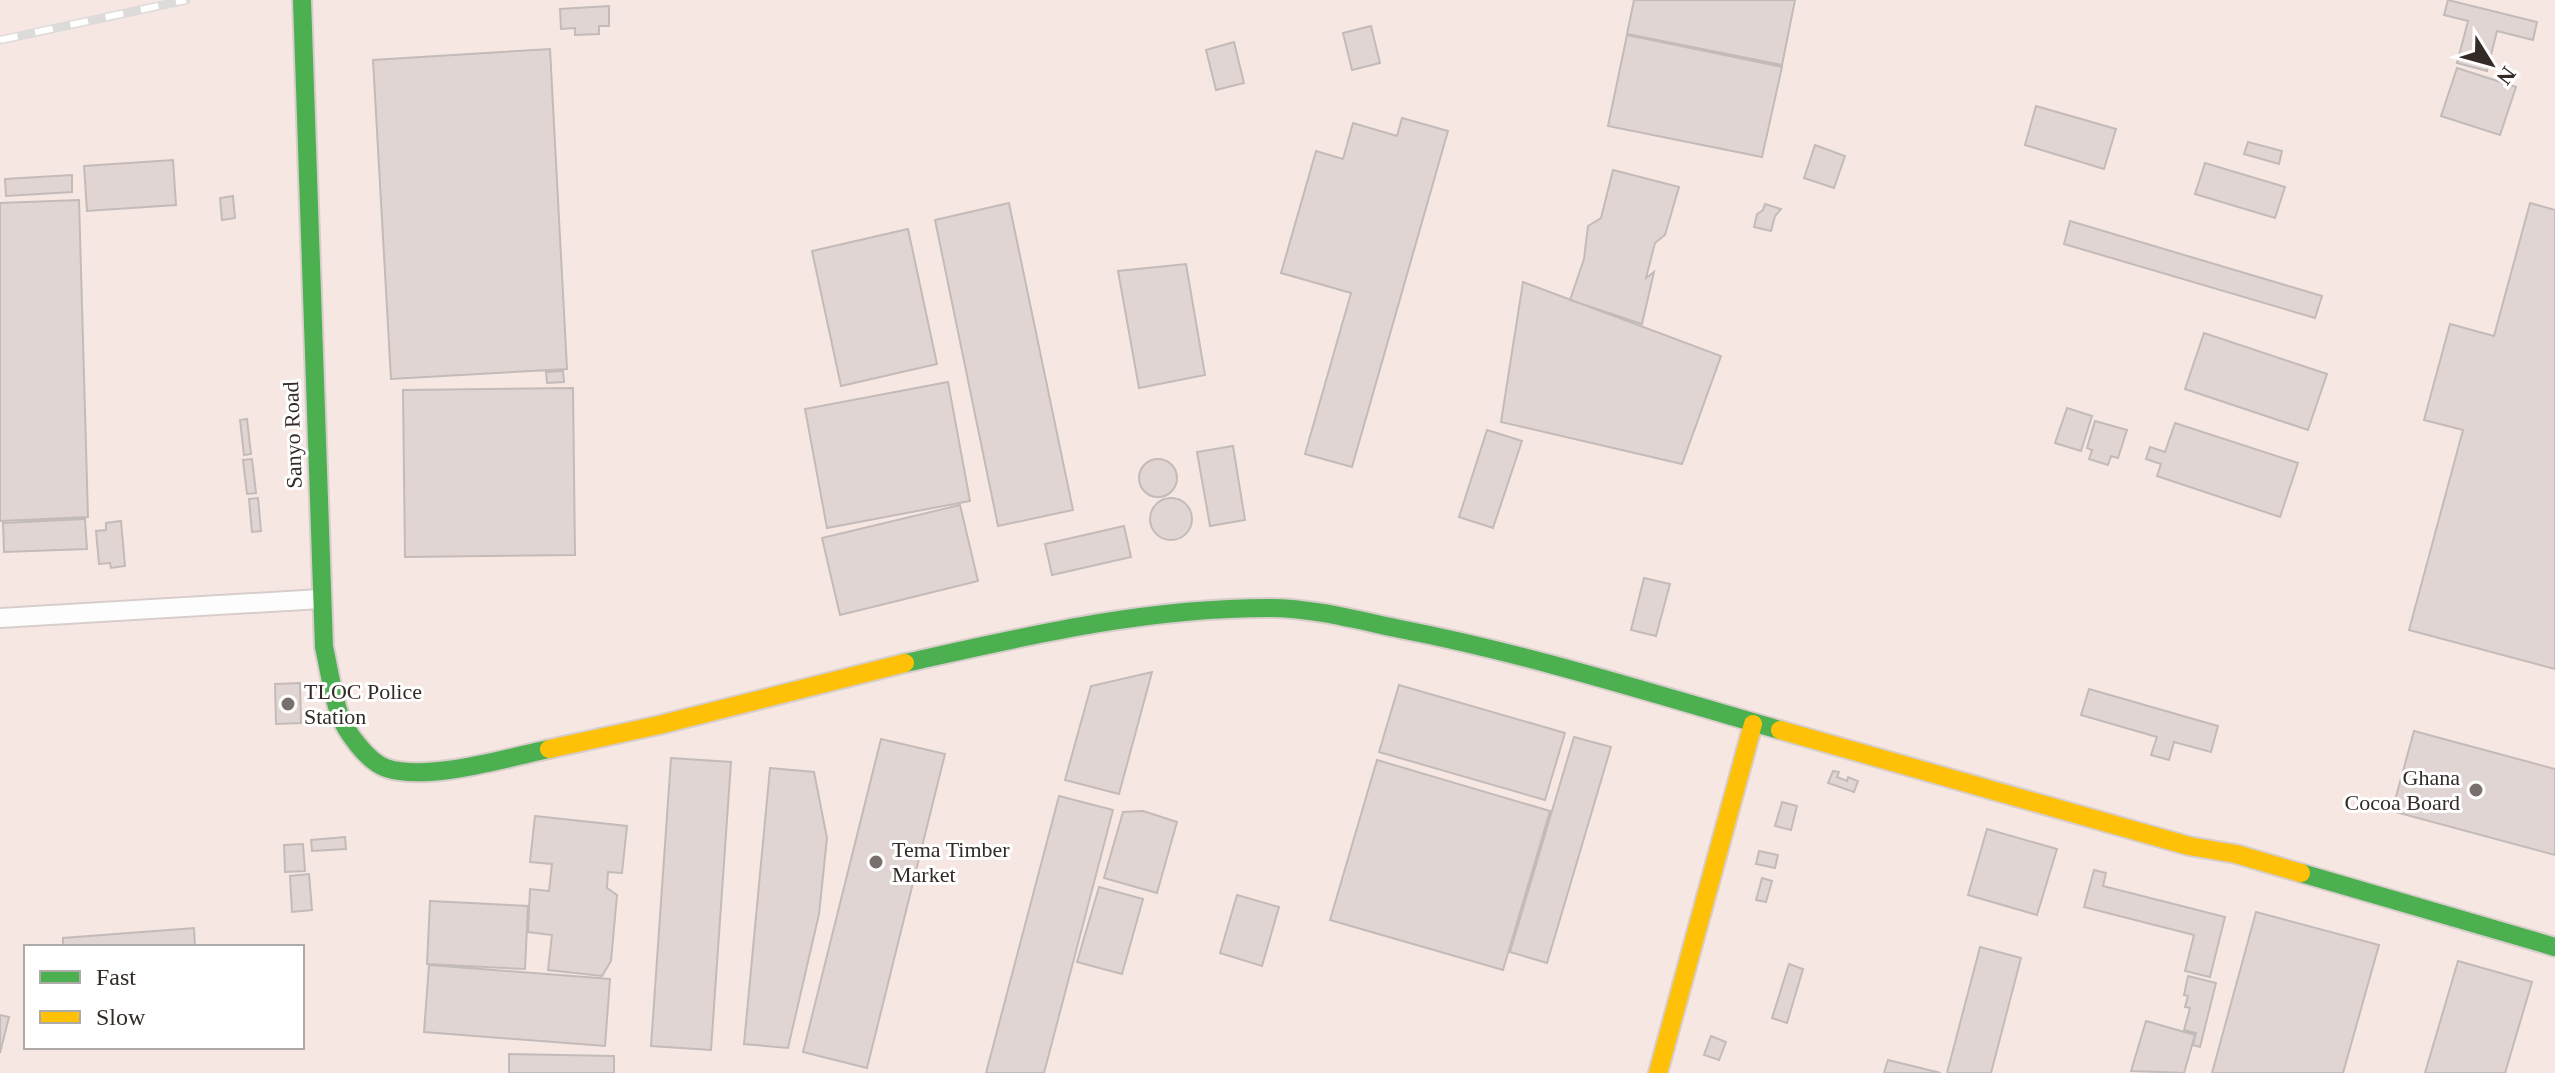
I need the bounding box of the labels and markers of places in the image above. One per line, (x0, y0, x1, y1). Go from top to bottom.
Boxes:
place label: TLOC Police Station (304, 679, 422, 729)
marker: TLOC Police Station (279, 695, 297, 713)
place label: Ghana Cocoa Board (2345, 765, 2460, 815)
marker: Ghana Cocoa Board (2467, 781, 2485, 799)
place label: Tema Timber Market (892, 837, 1010, 887)
marker: Tema Timber Market (867, 853, 885, 871)

